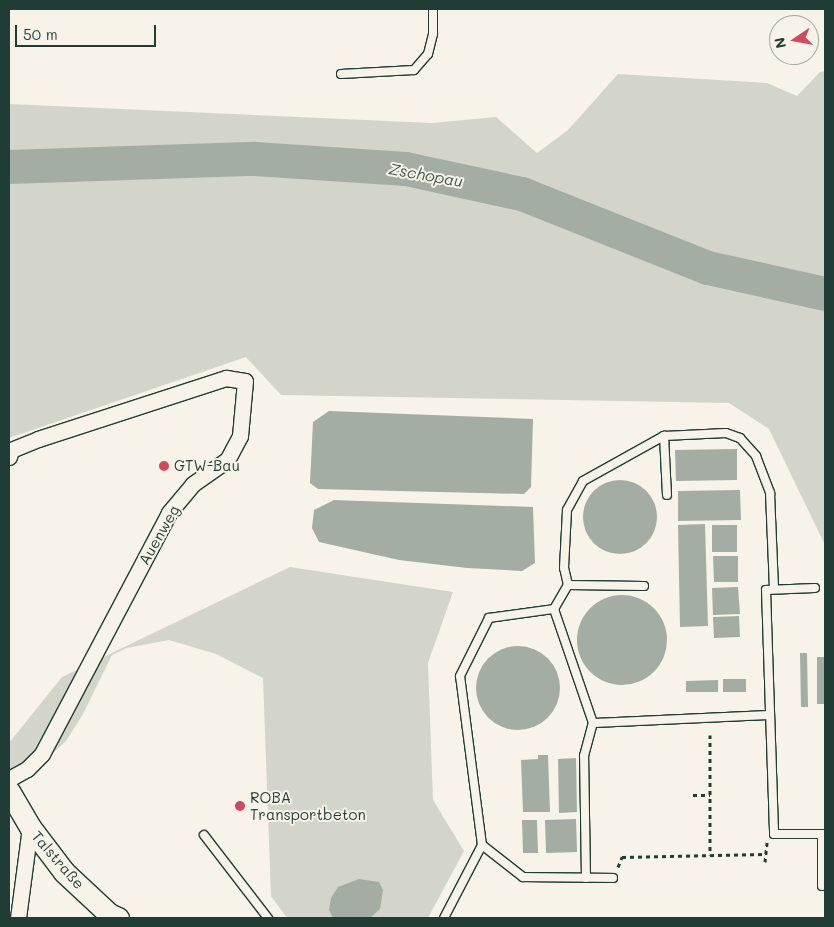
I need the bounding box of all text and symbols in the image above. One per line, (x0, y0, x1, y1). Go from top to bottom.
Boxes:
scale bar (18, 15, 159, 47)
north arrow (769, 15, 819, 65)
text: 50 m (23, 24, 58, 44)
text: N (769, 36, 790, 50)
water label: Zschopau (387, 159, 465, 191)
place label: GTW-Bau (174, 457, 240, 475)
marker: GTW-Bau (158, 460, 170, 472)
street label: Auenweg (135, 502, 183, 568)
place label: ROBA Transportbeton (250, 788, 366, 823)
marker: ROBA Transportbeton (234, 800, 246, 812)
street label: Talstraße (28, 827, 88, 893)

